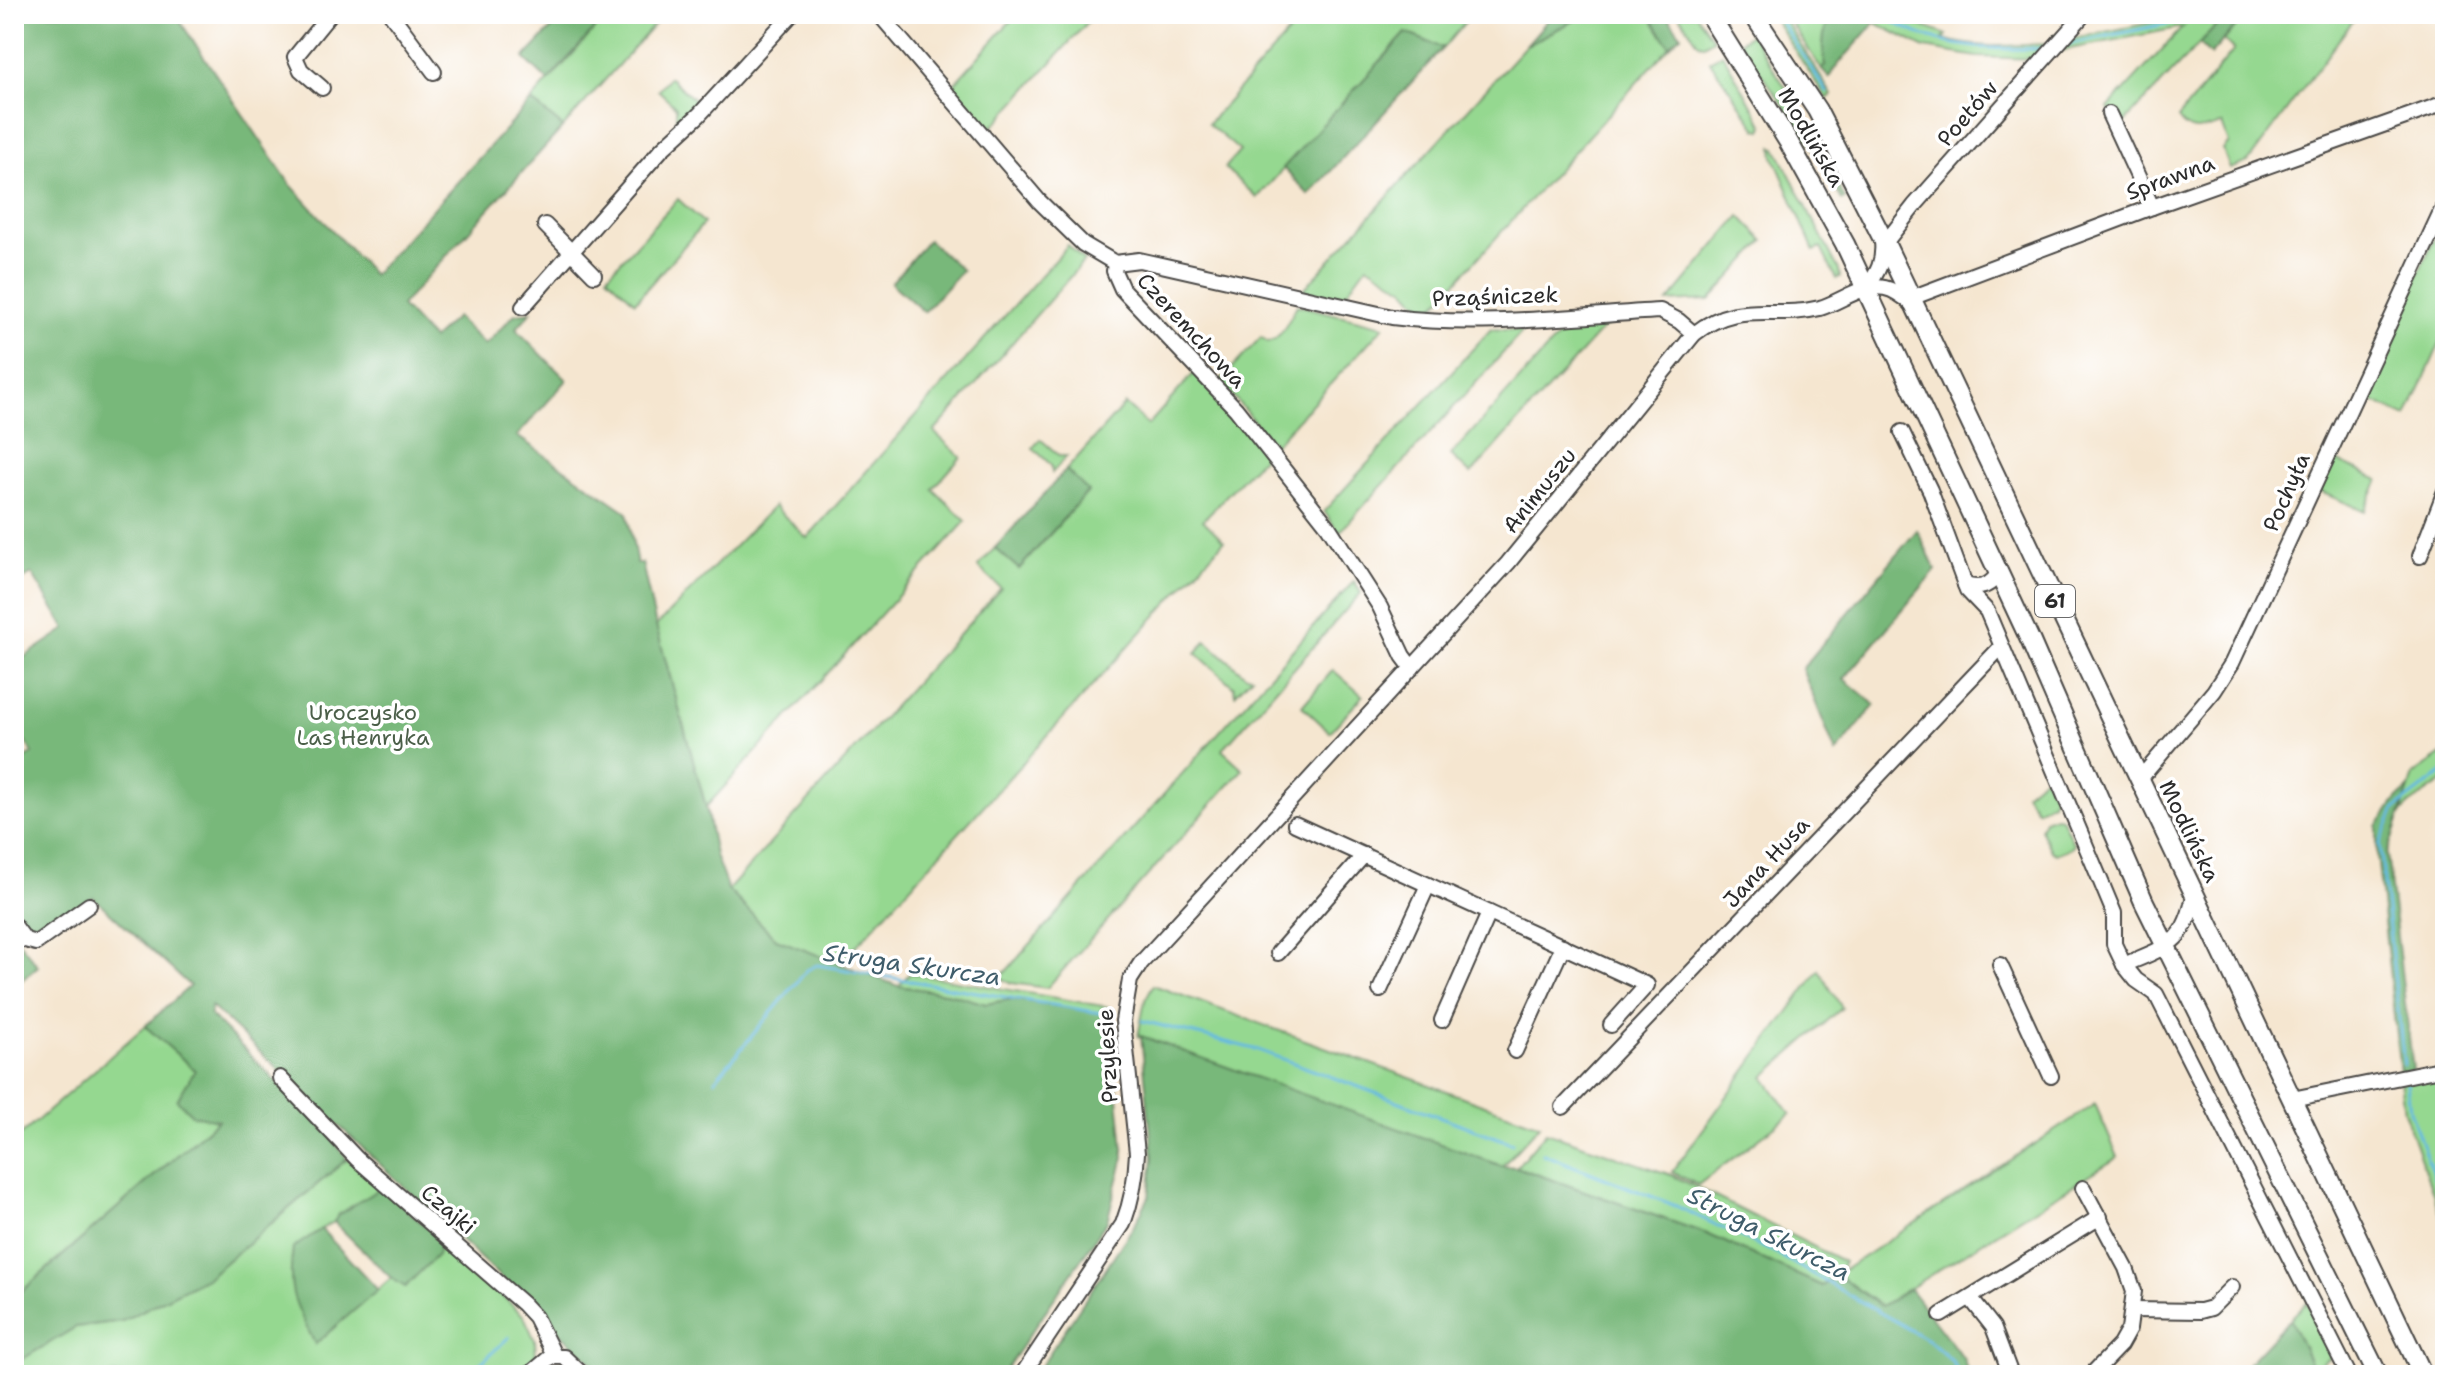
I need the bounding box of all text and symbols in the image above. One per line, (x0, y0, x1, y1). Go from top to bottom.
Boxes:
street label: Poetów (1931, 74, 2004, 153)
street label: Modlińska (1772, 82, 1852, 192)
street label: Sprawna (2122, 148, 2219, 207)
street label: Czeremchowa (1131, 266, 1253, 394)
street label: Prząśniczek (1431, 280, 1559, 313)
street label: Animuszu (1496, 442, 1583, 539)
street label: Pochyła (2256, 448, 2317, 536)
road number: 61 (2035, 585, 2075, 617)
park label: Uroczysko Las Henryka (296, 698, 430, 752)
street label: Modlińska (2152, 775, 2227, 887)
street label: Jana Husa (1717, 811, 1816, 914)
water label: Struga Skurcza (821, 937, 1003, 993)
street label: Przylesie (1091, 1008, 1124, 1104)
street label: Czajki (415, 1178, 482, 1241)
water label: Struga Skurcza (1682, 1179, 1856, 1289)

